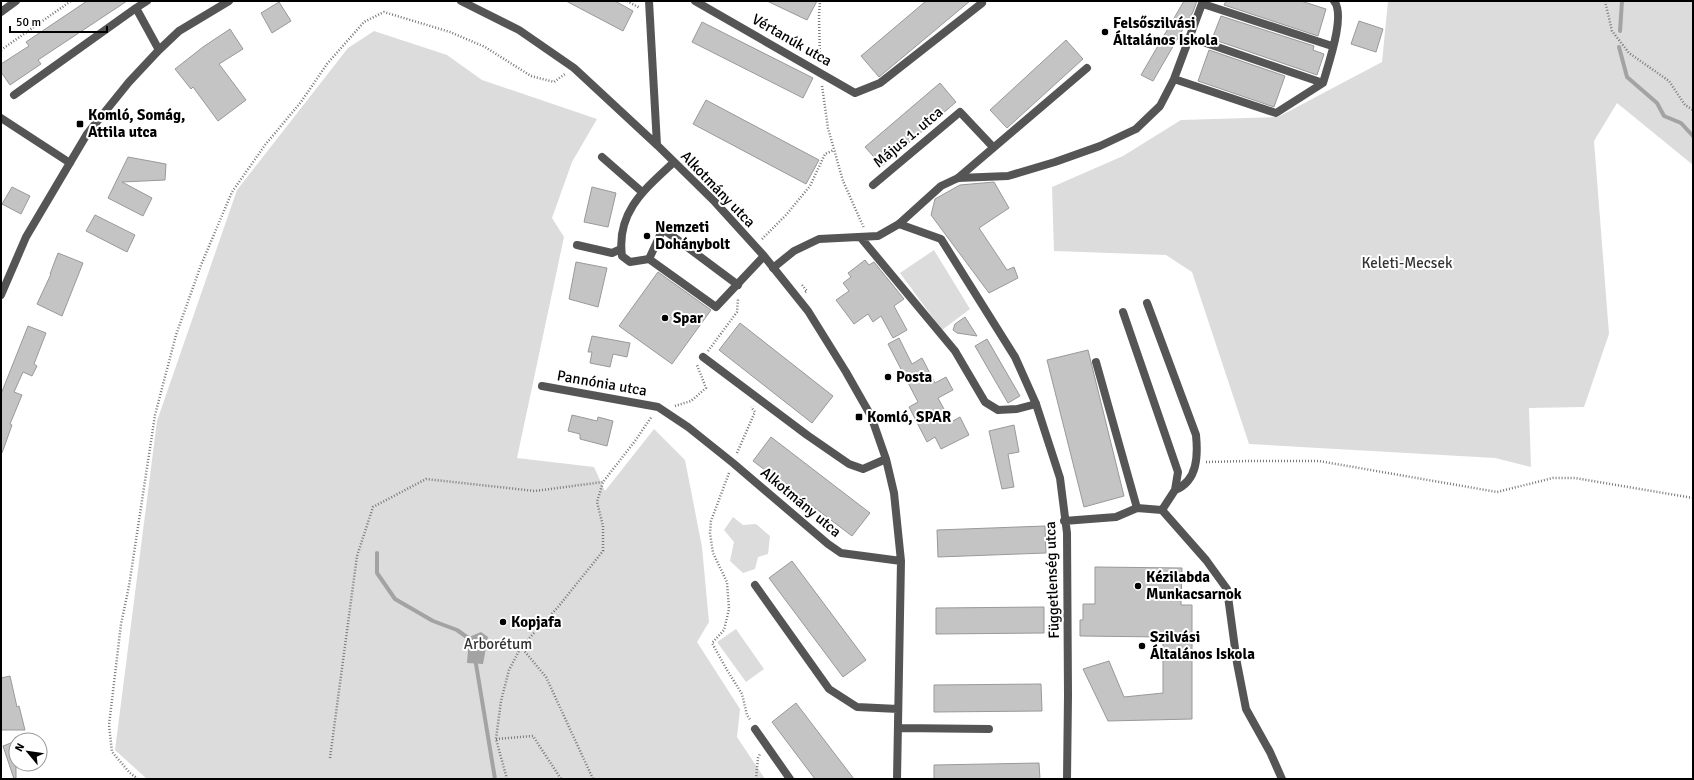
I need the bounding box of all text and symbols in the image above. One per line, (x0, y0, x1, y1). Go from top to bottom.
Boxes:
scale bar (10, 8, 107, 34)
street label: Vértanúk utca (749, 10, 835, 70)
place label: Felsőszilvási Általános Iskola (1113, 14, 1218, 49)
text: 50 m (16, 15, 41, 30)
marker: Felsőszilvási Általános Iskola (1100, 27, 1110, 37)
street label: Május 1. utca (870, 103, 946, 171)
place label: Komló, Somág, Attila utca (88, 106, 185, 141)
marker: Komló, Somág, Attila utca (75, 119, 85, 129)
street label: Alkotmány utca (677, 147, 759, 231)
place label: Nemzeti Dohánybolt (655, 218, 731, 253)
marker: Nemzeti Dohánybolt (642, 231, 652, 241)
park label: Keleti-Mecsek (1362, 254, 1453, 272)
place label: Spar (673, 309, 703, 327)
marker: Spar (660, 313, 670, 323)
street label: Pannónia utca (556, 366, 648, 400)
place label: Posta (896, 368, 933, 386)
marker: Posta (883, 372, 893, 382)
place label: Komló, SPAR (867, 408, 951, 426)
marker: Komló, SPAR (854, 412, 864, 422)
street label: Alkotmány utca (757, 463, 845, 541)
street label: Függetlenség utca (1041, 521, 1063, 639)
place label: Kézilabda Munkacsarnok (1146, 568, 1242, 603)
marker: Kézilabda Munkacsarnok (1133, 581, 1143, 591)
place label: Kopjafa (511, 613, 562, 631)
marker: Kopjafa (498, 617, 508, 627)
place label: Szilvási Általános Iskola (1150, 628, 1255, 663)
park label: Arborétum (464, 635, 532, 653)
marker: Szilvási Általános Iskola (1137, 641, 1147, 651)
north arrow (8, 732, 48, 772)
text: N (12, 741, 27, 754)

